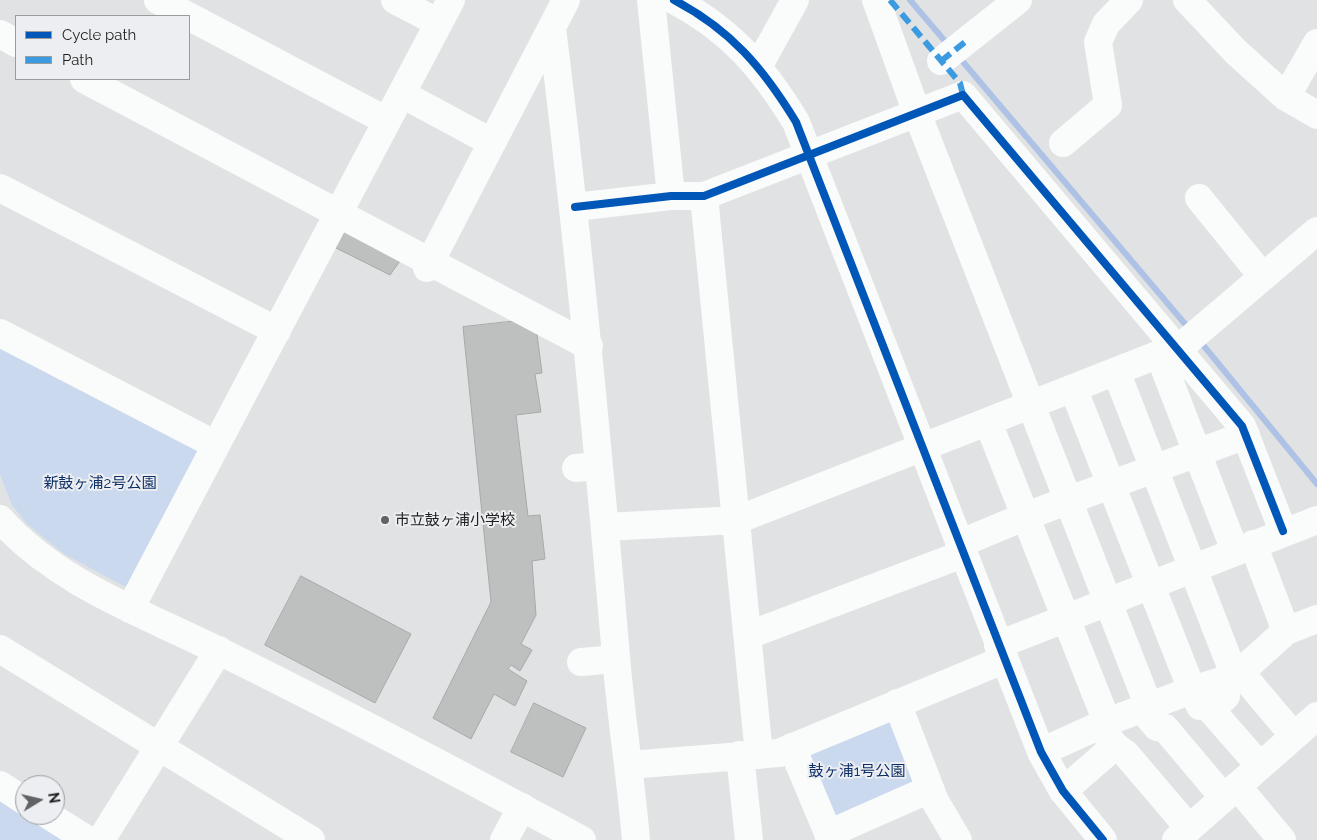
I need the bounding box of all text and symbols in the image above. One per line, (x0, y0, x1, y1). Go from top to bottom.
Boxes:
legend (15, 15, 190, 80)
text: Cycle path (62, 26, 136, 44)
text: Path (62, 51, 93, 69)
park label: 新鼓ヶ浦2号公園 (44, 474, 156, 492)
place label: 市立鼓ヶ浦小学校 (395, 511, 515, 529)
marker: 市立鼓ヶ浦小学校 (379, 514, 391, 526)
park label: 鼓ヶ浦1号公園 (809, 762, 905, 780)
north arrow (15, 775, 65, 825)
text: N (45, 791, 63, 804)

